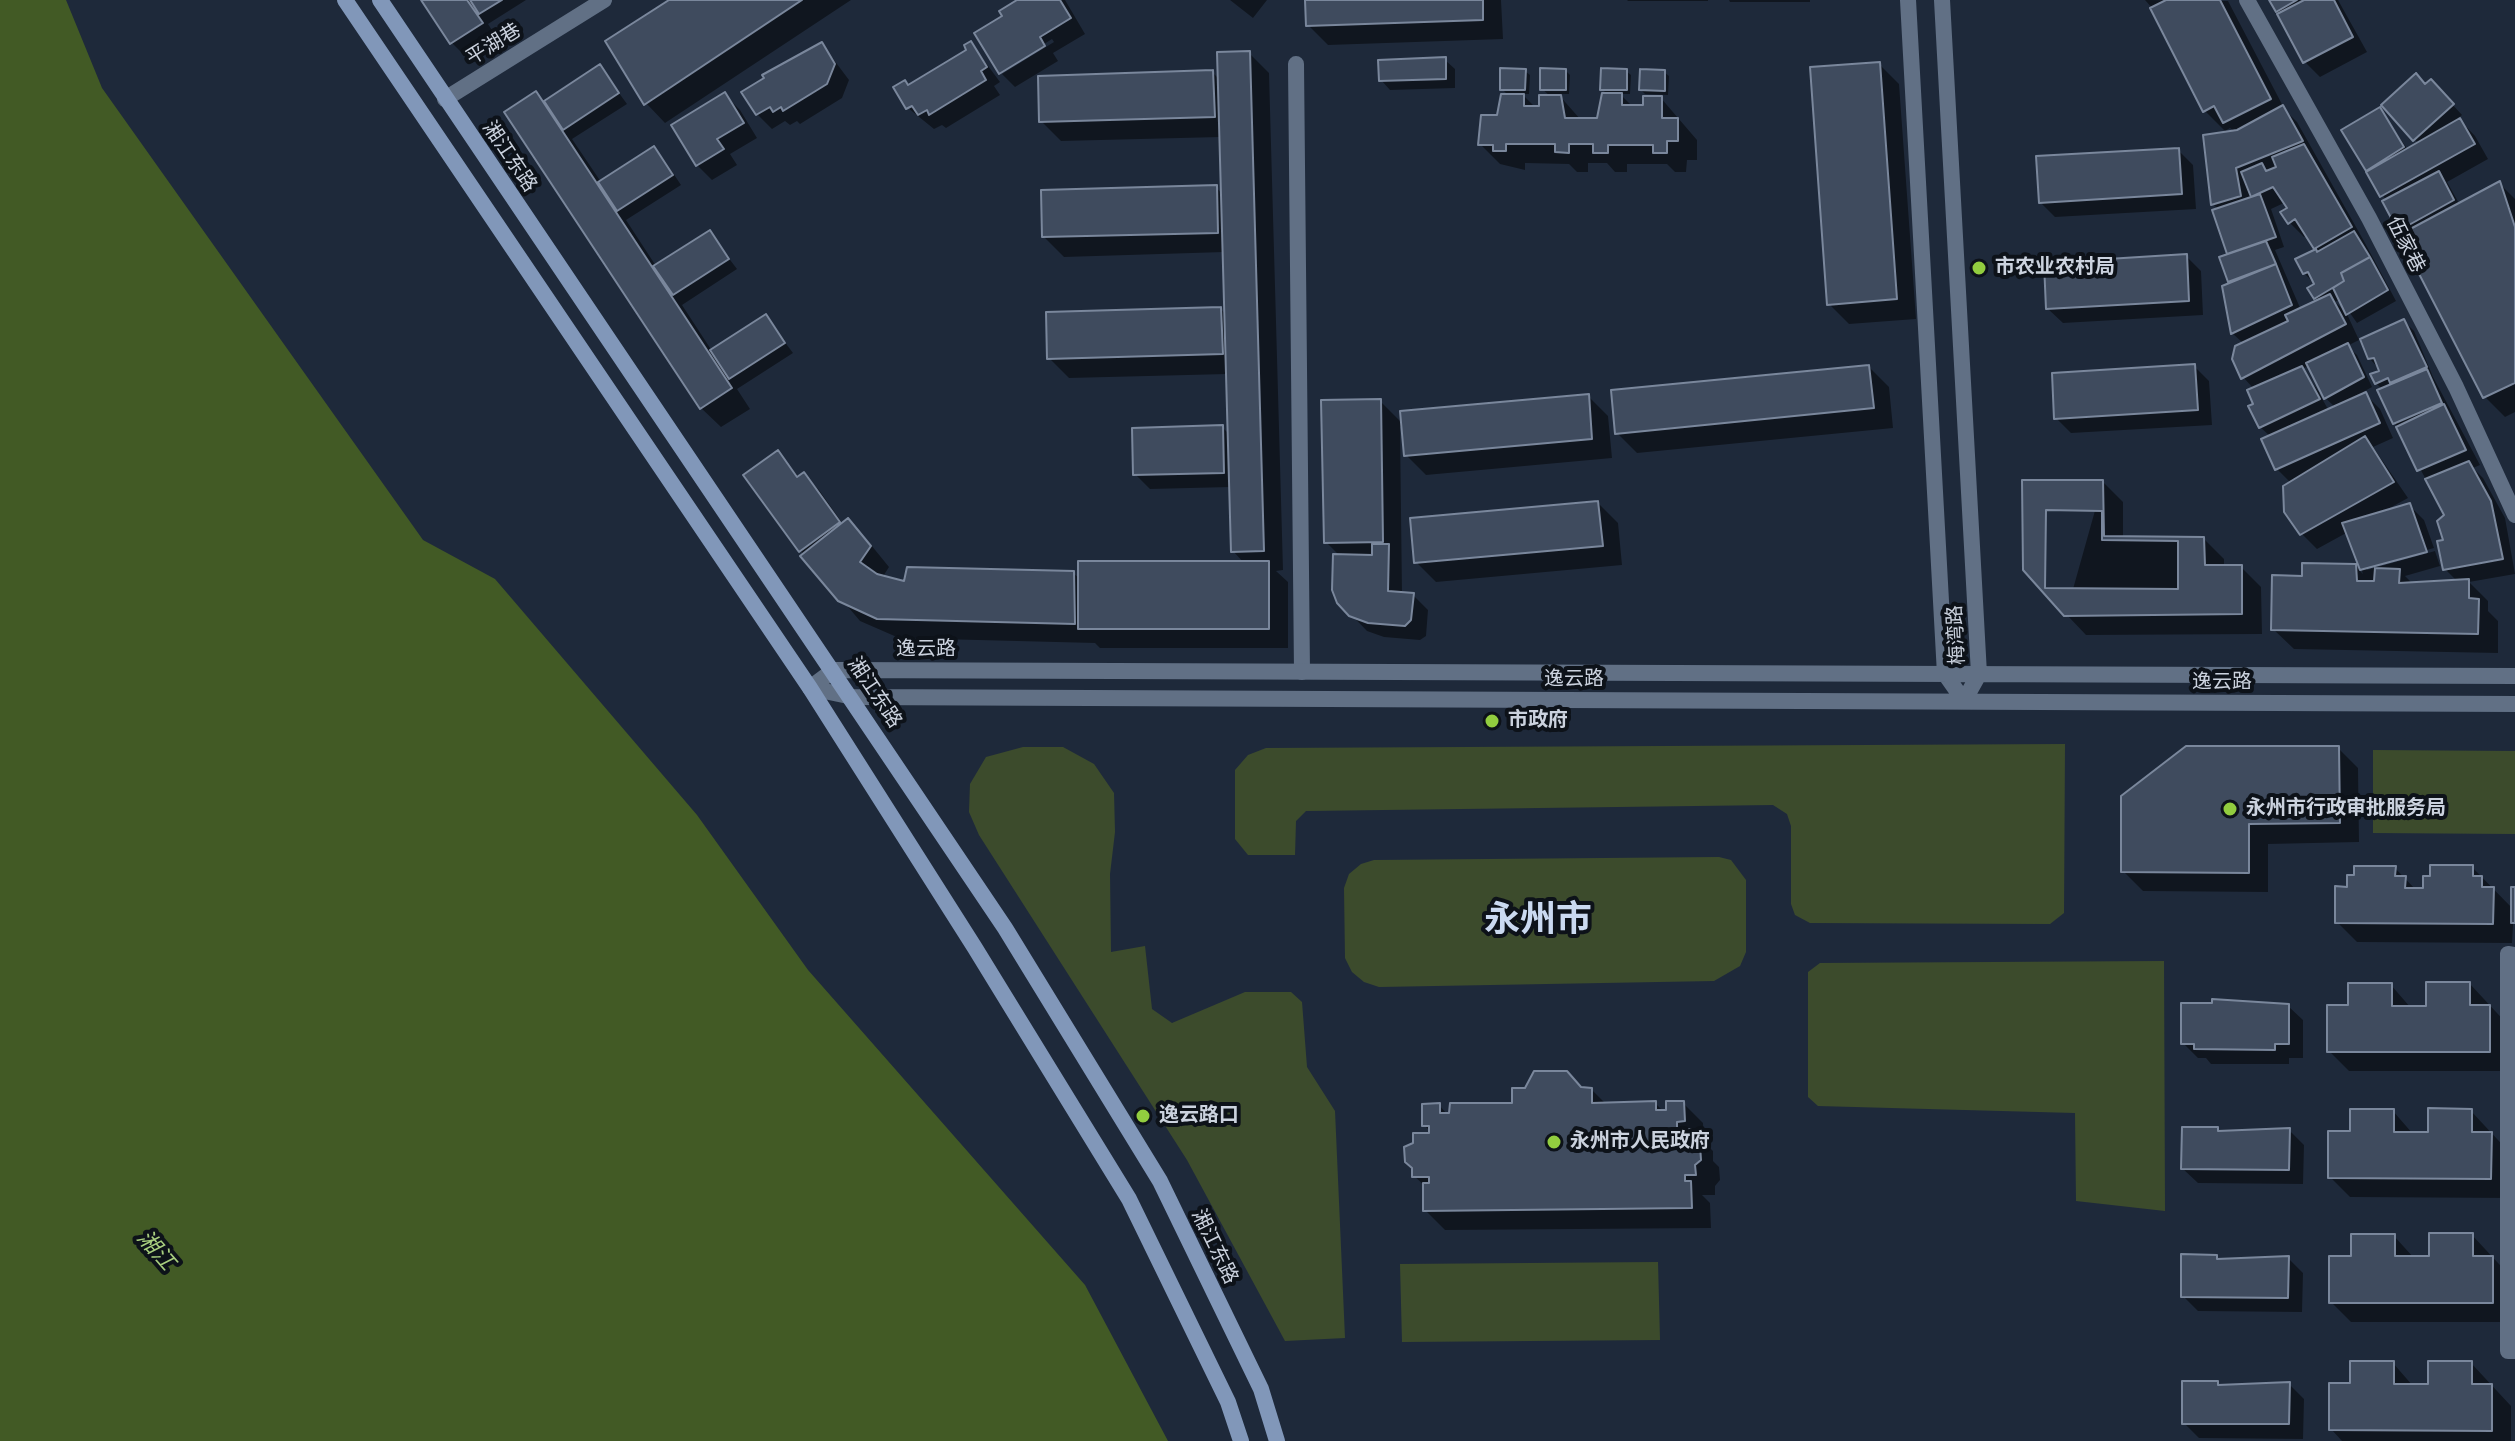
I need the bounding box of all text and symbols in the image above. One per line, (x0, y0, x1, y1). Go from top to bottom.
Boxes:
street label: 平湖巷 (462, 19, 526, 71)
street label: 湘江东路 (477, 117, 541, 197)
street label: 伍家巷 (2381, 213, 2429, 277)
place label: 市农业农村局 (1995, 256, 2115, 280)
marker: 市农业农村局 (1970, 259, 1988, 277)
street label: 梅湾路 (1943, 604, 1971, 666)
street label: 逸云路 (896, 638, 956, 662)
street label: 湘江东路 (842, 653, 906, 733)
street label: 逸云路 (1544, 668, 1604, 692)
street label: 逸云路 (2192, 671, 2252, 695)
place label: 市政府 (1508, 709, 1568, 733)
marker: 市政府 (1483, 712, 1501, 730)
place label: 永州市行政审批服务局 (2246, 797, 2446, 821)
marker: 永州市行政审批服务局 (2221, 800, 2239, 818)
district label: 永州市 (1484, 900, 1592, 944)
place label: 逸云路口 (1159, 1104, 1239, 1128)
marker: 逸云路口 (1134, 1107, 1152, 1125)
place label: 永州市人民政府 (1570, 1130, 1710, 1154)
marker: 永州市人民政府 (1545, 1133, 1563, 1151)
street label: 湘江东路 (1186, 1206, 1242, 1288)
water label: 湘江 (131, 1226, 179, 1276)

